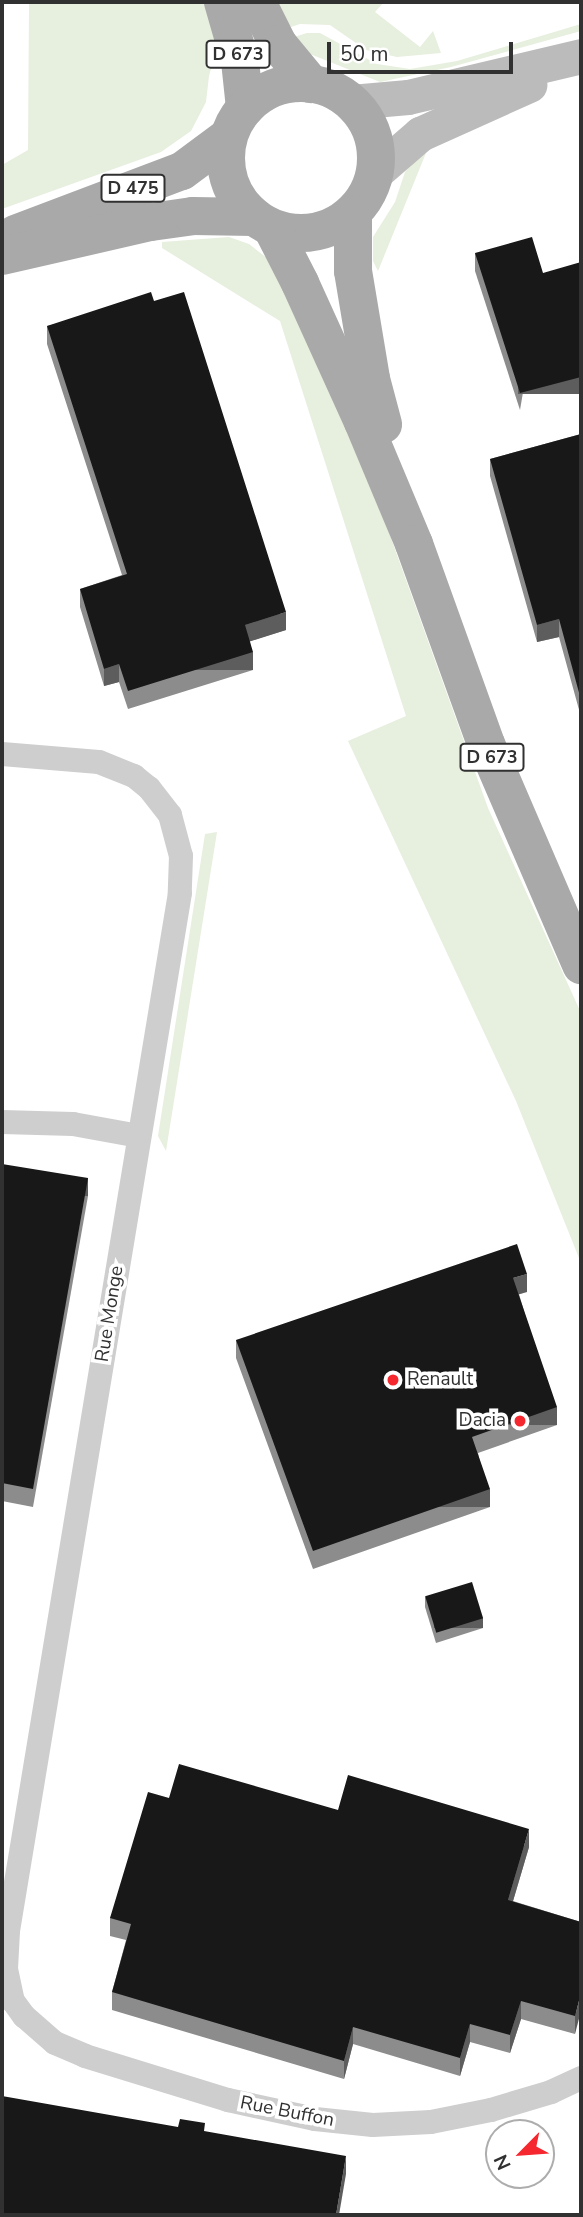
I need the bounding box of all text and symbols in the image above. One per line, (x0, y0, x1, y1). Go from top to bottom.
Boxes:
scale bar (331, 28, 516, 72)
road number: D 673 (205, 40, 271, 68)
text: 50 m (340, 40, 389, 68)
road number: D 475 (100, 174, 166, 202)
road number: D 673 (459, 742, 525, 772)
street label: Rue Monge (91, 1264, 129, 1364)
place label: Renault (407, 1369, 473, 1391)
marker: Renault (385, 1372, 401, 1388)
place label: Dacia (459, 1410, 506, 1432)
marker: Dacia (512, 1413, 528, 1429)
street label: Rue Buffon (238, 2092, 336, 2132)
north arrow (485, 2119, 555, 2189)
text: N (488, 2150, 518, 2174)

